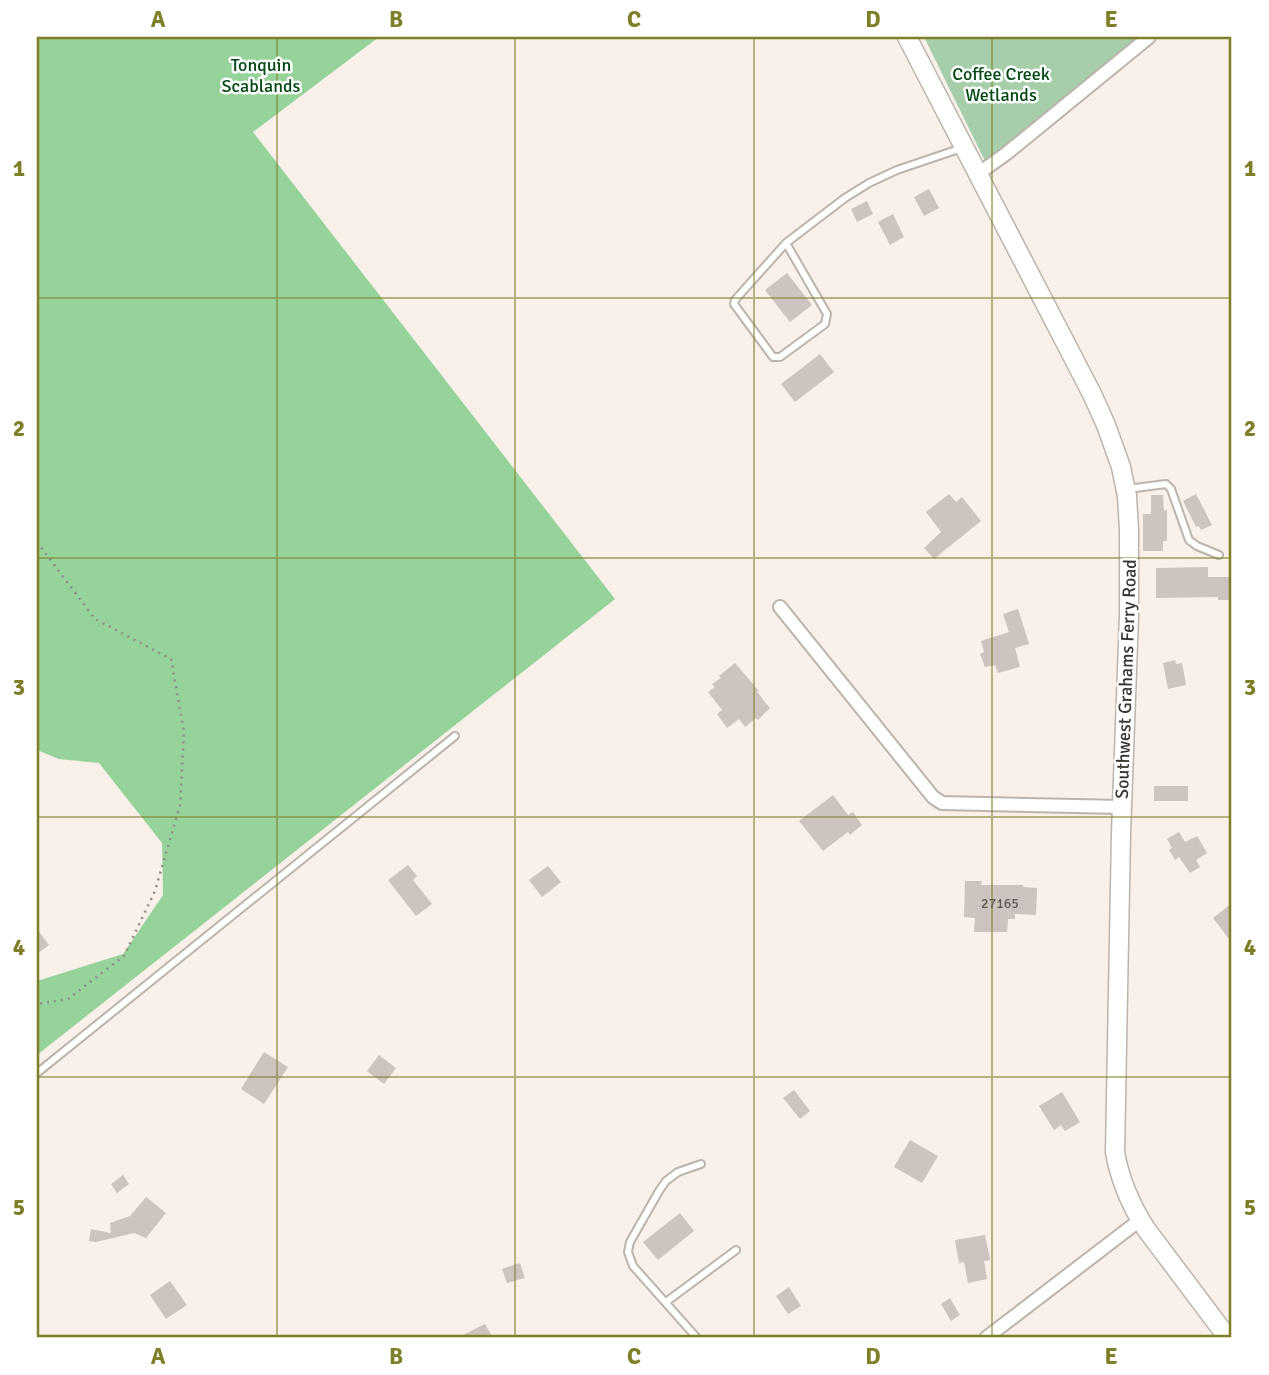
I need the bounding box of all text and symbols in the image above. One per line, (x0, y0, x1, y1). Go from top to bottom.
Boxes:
text: A (151, 5, 166, 34)
text: B (389, 5, 403, 34)
text: C (627, 5, 641, 34)
text: D (865, 5, 881, 34)
text: E (1104, 5, 1118, 34)
park label: Tonquin Scablands (222, 54, 301, 97)
park label: Coffee Creek Wetlands (952, 63, 1050, 106)
text: 1 (13, 154, 25, 183)
text: 1 (1244, 154, 1256, 183)
text: 2 (13, 414, 25, 443)
text: 2 (1244, 414, 1256, 443)
street label: Southwest Grahams Ferry Road (1111, 559, 1141, 799)
text: 3 (13, 673, 25, 702)
text: 3 (1244, 673, 1256, 702)
house number: 27165 (981, 895, 1019, 912)
text: 4 (13, 933, 25, 962)
text: 4 (1244, 933, 1256, 962)
text: 5 (13, 1193, 25, 1222)
text: 5 (1244, 1193, 1256, 1222)
text: A (151, 1342, 166, 1371)
text: B (389, 1342, 403, 1371)
text: C (627, 1342, 641, 1371)
text: D (865, 1342, 881, 1371)
text: E (1104, 1342, 1118, 1371)

